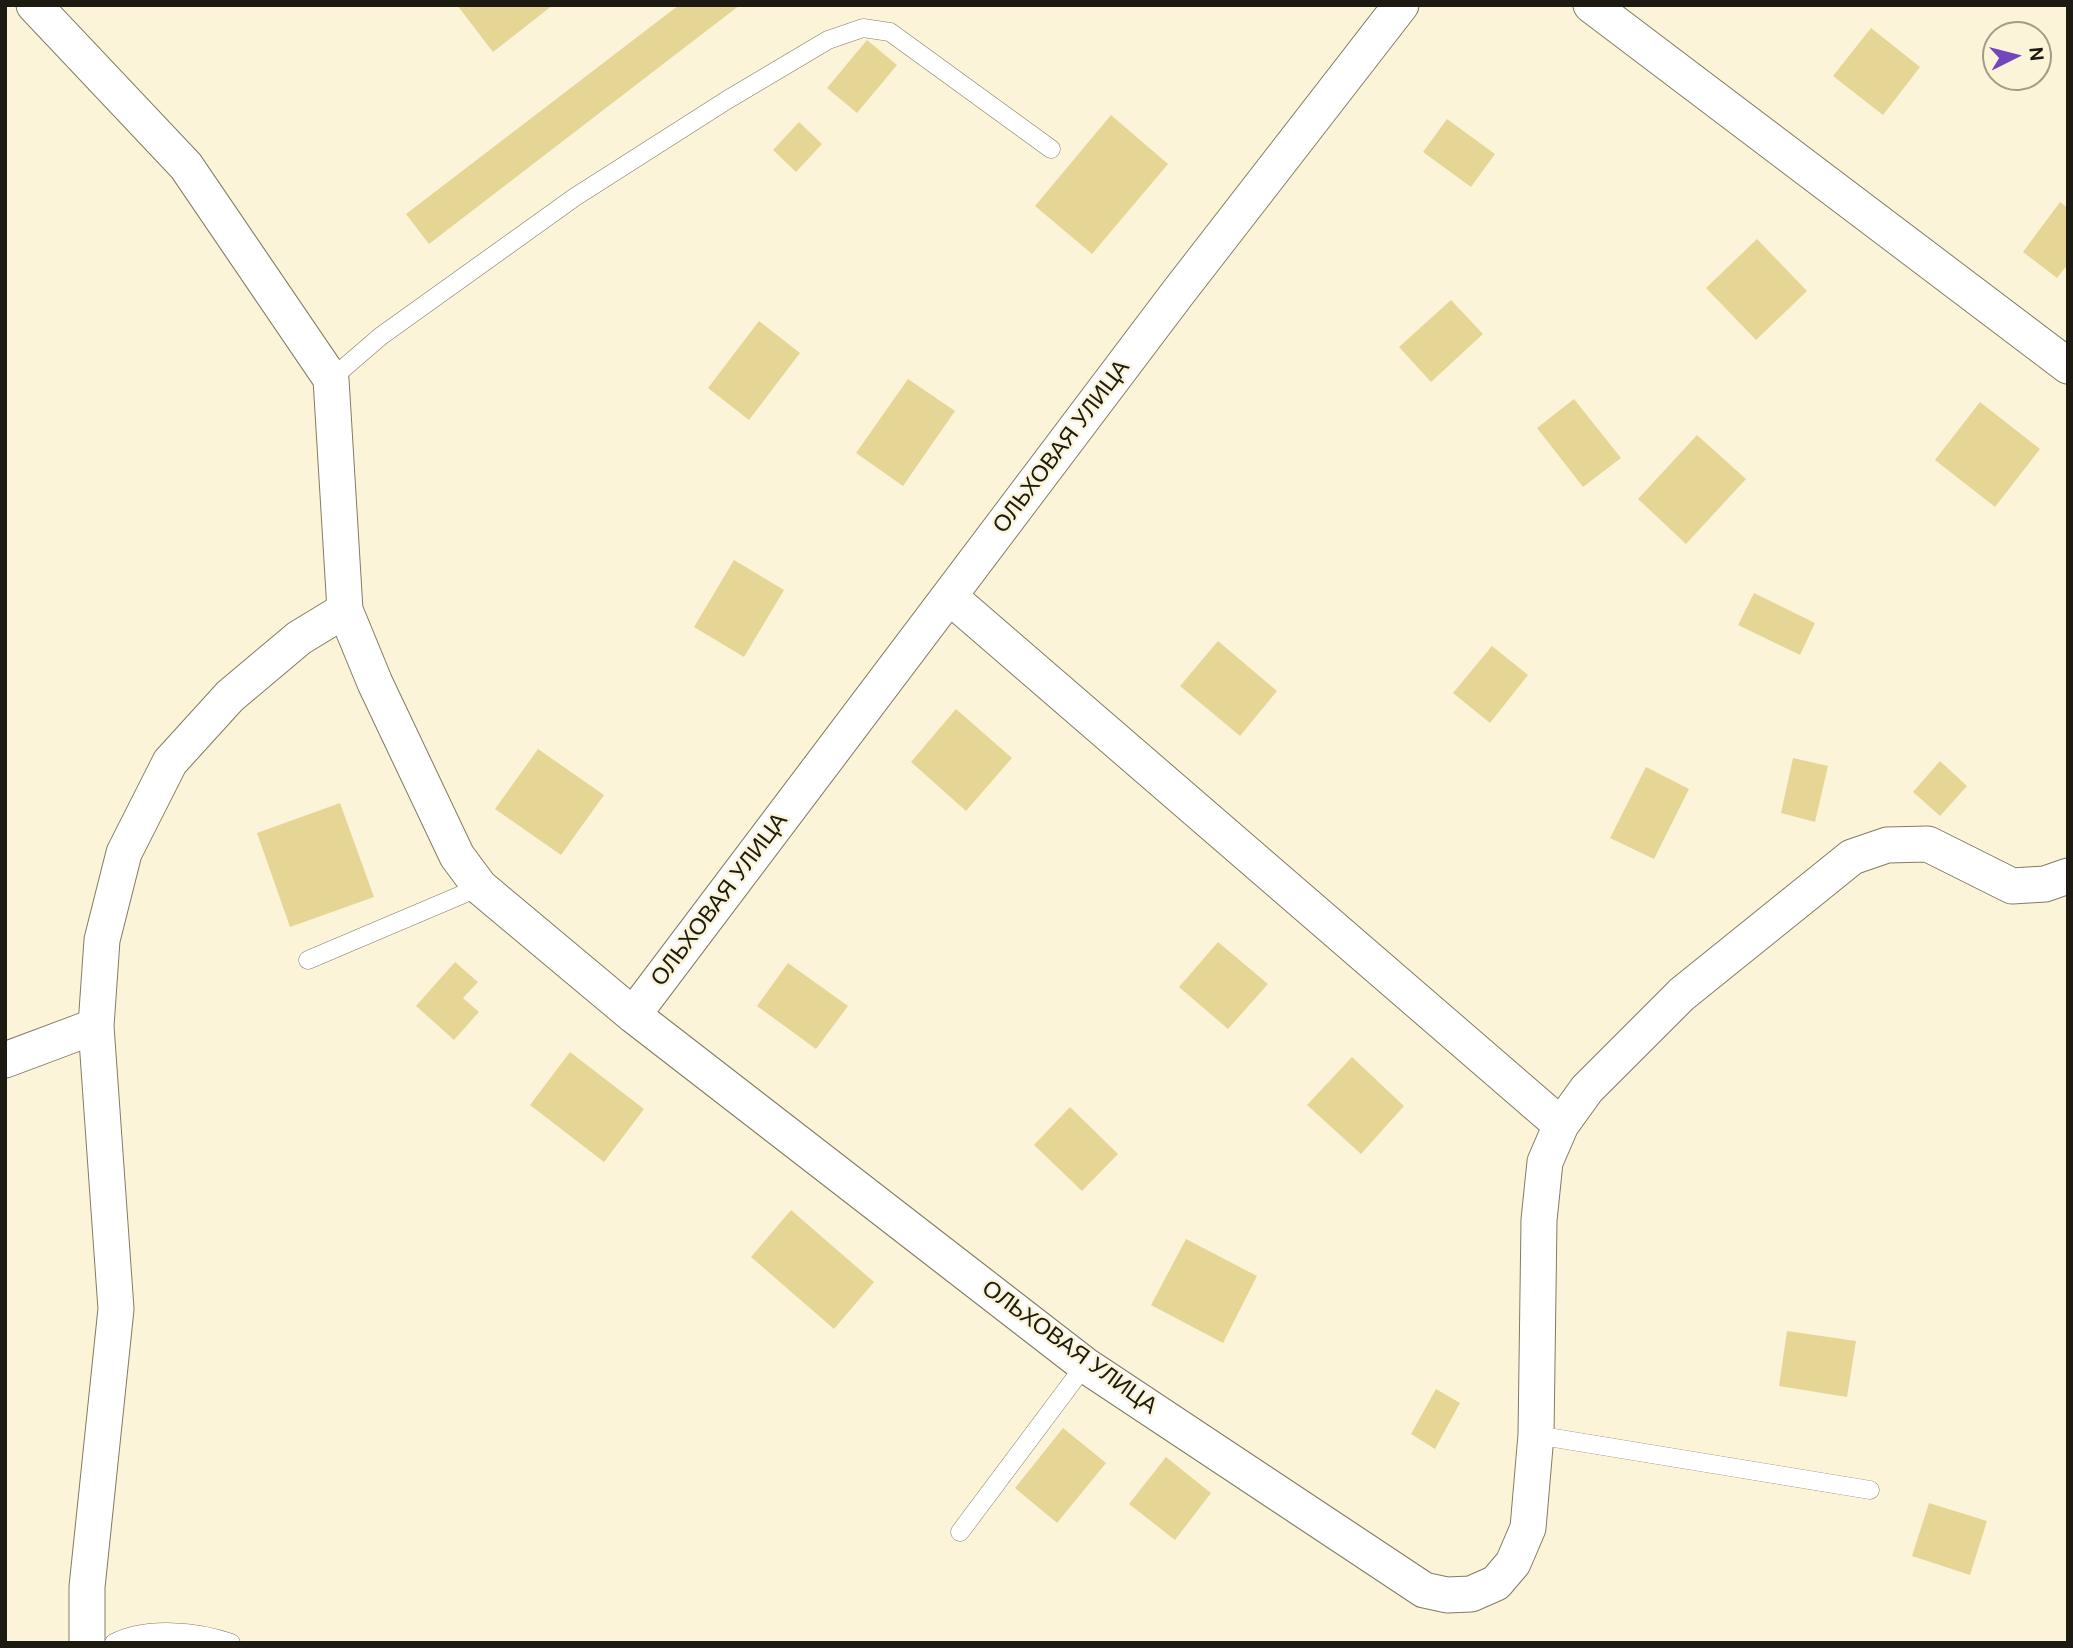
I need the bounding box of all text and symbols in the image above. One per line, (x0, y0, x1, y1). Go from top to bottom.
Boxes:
north arrow (1982, 21, 2052, 91)
text: N (2023, 46, 2050, 62)
street label: ОЛЬХОВАЯ УЛИЦА (988, 355, 1136, 539)
street label: ОЛЬХОВАЯ УЛИЦА (646, 808, 794, 992)
street label: ОЛЬХОВАЯ УЛИЦА (976, 1275, 1162, 1421)

